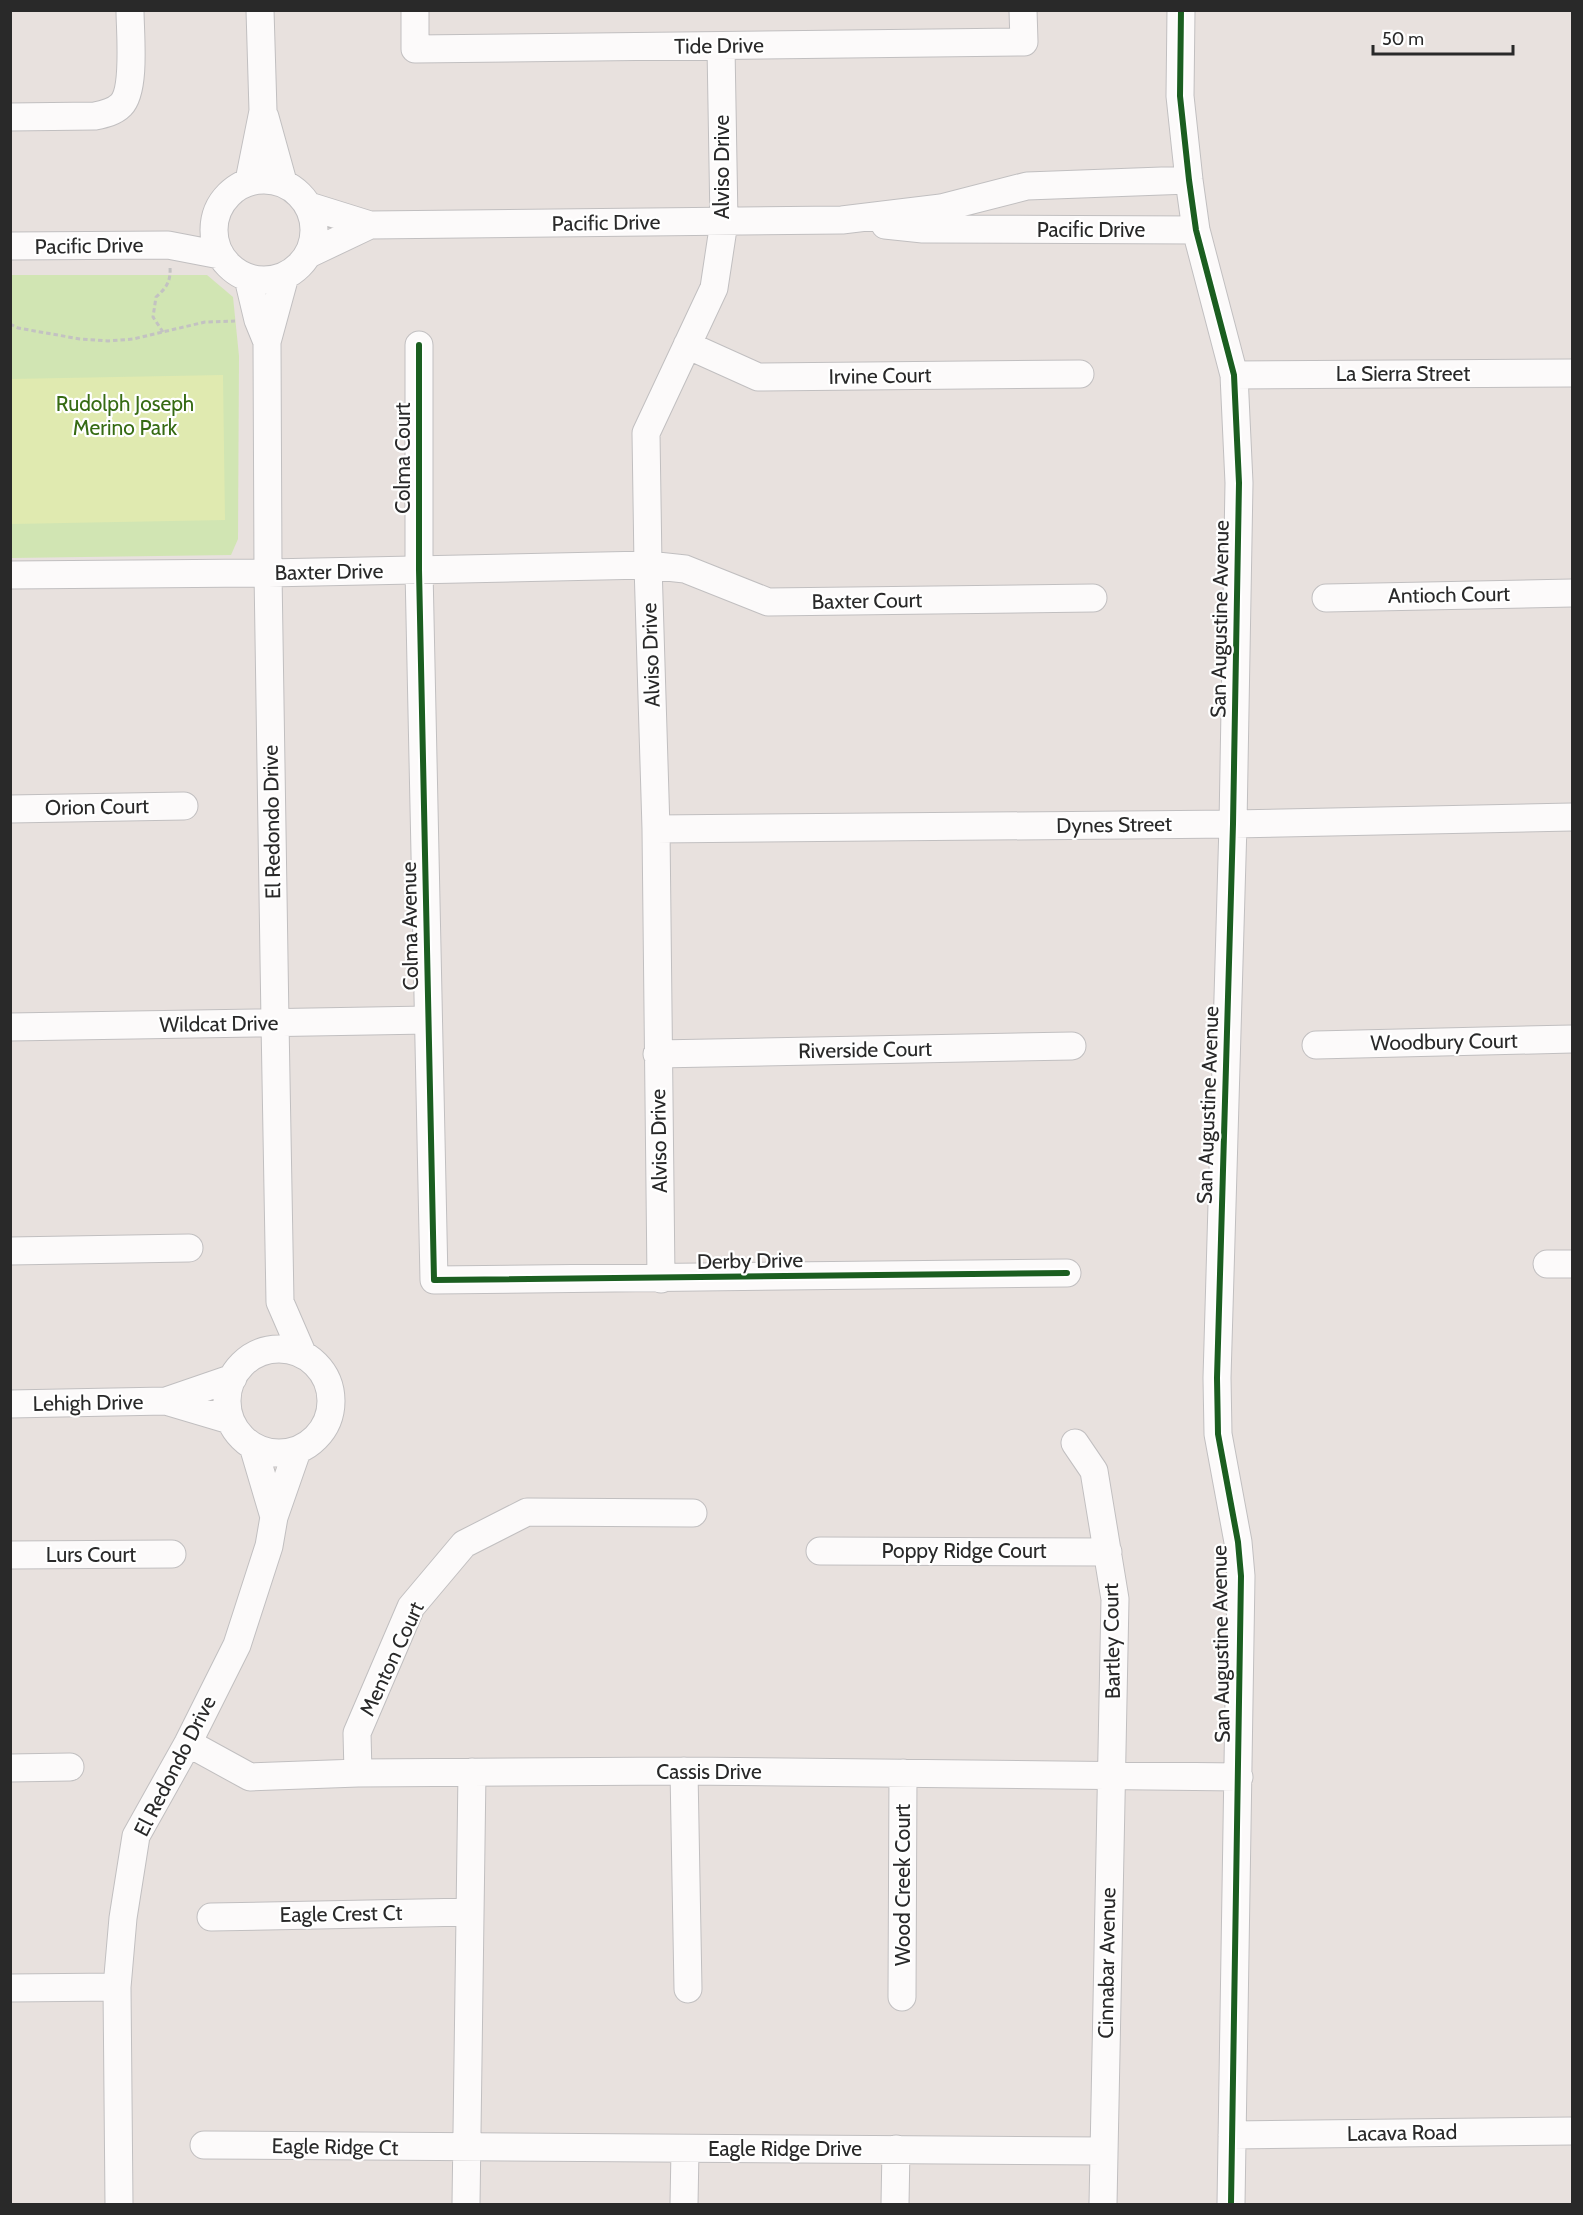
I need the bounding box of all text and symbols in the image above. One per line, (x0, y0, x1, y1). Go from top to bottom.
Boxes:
scale bar (1373, 18, 1512, 56)
text: 50 m (1382, 28, 1424, 50)
street label: Tide Drive (674, 32, 764, 59)
street label: Alviso Drive (709, 115, 734, 219)
street label: Pacific Drive (552, 209, 661, 236)
street label: Pacific Drive (1037, 217, 1146, 242)
street label: Pacific Drive (35, 232, 144, 259)
street label: La Sierra Street (1336, 361, 1470, 386)
street label: Irvine Court (828, 362, 932, 389)
park label: Rudolph Joseph Merino Park (56, 391, 194, 440)
street label: Colma Court (390, 402, 415, 514)
street label: San Augustine Avenue (1205, 520, 1234, 718)
street label: Baxter Drive (274, 558, 384, 585)
street label: Antioch Court (1388, 581, 1510, 608)
street label: Baxter Court (811, 587, 922, 614)
street label: Alviso Drive (636, 602, 665, 708)
street label: El Redondo Drive (258, 744, 285, 899)
street label: Orion Court (45, 793, 149, 820)
street label: Dynes Street (1056, 811, 1172, 838)
street label: Colma Avenue (396, 861, 423, 991)
street label: San Augustine Avenue (1192, 1005, 1223, 1204)
street label: Wildcat Drive (159, 1010, 279, 1037)
street label: Woodbury Court (1370, 1028, 1518, 1055)
street label: Riverside Court (798, 1036, 932, 1063)
street label: Alviso Drive (645, 1088, 672, 1193)
street label: Derby Drive (697, 1247, 804, 1274)
street label: Lehigh Drive (32, 1389, 144, 1416)
street label: Poppy Ridge Court (881, 1538, 1047, 1563)
street label: Lurs Court (46, 1542, 136, 1567)
street label: San Augustine Avenue (1206, 1545, 1235, 1743)
street label: Bartley Court (1098, 1583, 1125, 1699)
street label: Menton Court (354, 1598, 429, 1720)
street label: El Redondo Drive (128, 1691, 221, 1840)
street label: Cassis Drive (656, 1759, 762, 1784)
street label: Wood Creek Court (890, 1804, 915, 1966)
street label: Cinnabar Avenue (1093, 1887, 1120, 2039)
street label: Eagle Crest Ct (279, 1900, 403, 1927)
street label: Lacava Road (1347, 2119, 1457, 2146)
street label: Eagle Ridge Ct (271, 2133, 399, 2160)
street label: Eagle Ridge Drive (708, 2136, 862, 2161)

